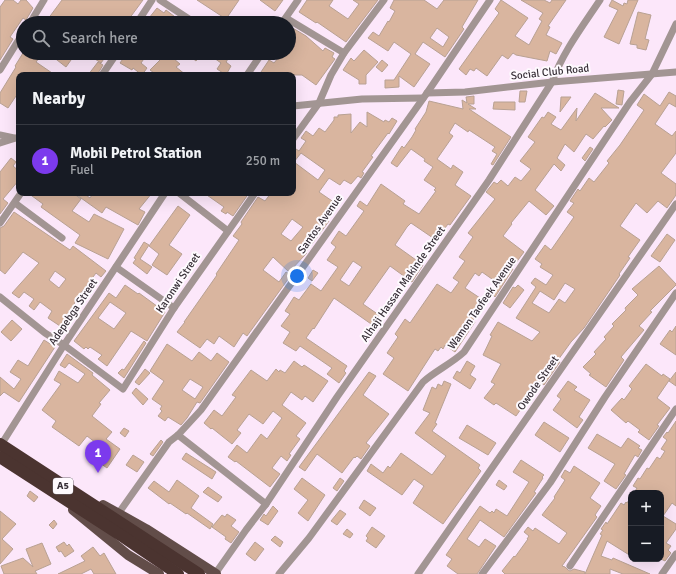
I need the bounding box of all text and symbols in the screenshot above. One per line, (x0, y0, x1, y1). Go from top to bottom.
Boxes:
search box (16, 16, 296, 60)
icon: search (30, 27, 52, 49)
text: Search here (62, 29, 138, 47)
street label: Social Club Road (510, 61, 590, 83)
text: Nearby (32, 88, 85, 109)
text: Mobil Petrol Station (70, 144, 202, 162)
text: 1 (41, 153, 49, 169)
text: 250 m (246, 153, 280, 169)
text: Fuel (70, 162, 94, 178)
street label: Santos Avenue (295, 192, 345, 256)
street label: Alhaji Hassan Makinde Street (358, 224, 448, 344)
street label: Karonwi Street (153, 250, 203, 316)
street label: Wamon Taofeek Avenue (445, 254, 519, 352)
your location (287, 266, 307, 286)
street label: Adepebga Street (46, 276, 100, 348)
street label: Owode Street (515, 353, 562, 413)
pin: 1 (85, 440, 111, 473)
road number: A5 (53, 478, 73, 494)
map controls (628, 490, 664, 562)
button: + (628, 490, 664, 526)
button: − (628, 526, 664, 562)

